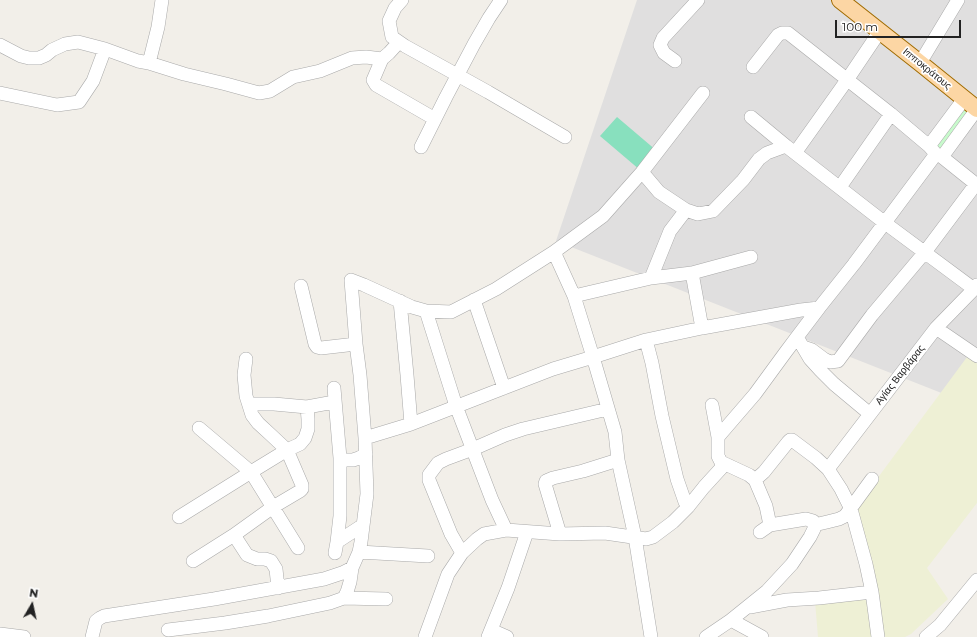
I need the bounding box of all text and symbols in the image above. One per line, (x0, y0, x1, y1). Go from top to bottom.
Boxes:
scale bar (837, 12, 963, 38)
text: 100 m (842, 19, 878, 34)
street label: Ιπποκράτους (900, 46, 954, 92)
street label: Αγίας Βαρβάρας (873, 343, 927, 407)
north arrow (12, 585, 52, 625)
text: N (28, 586, 39, 601)

